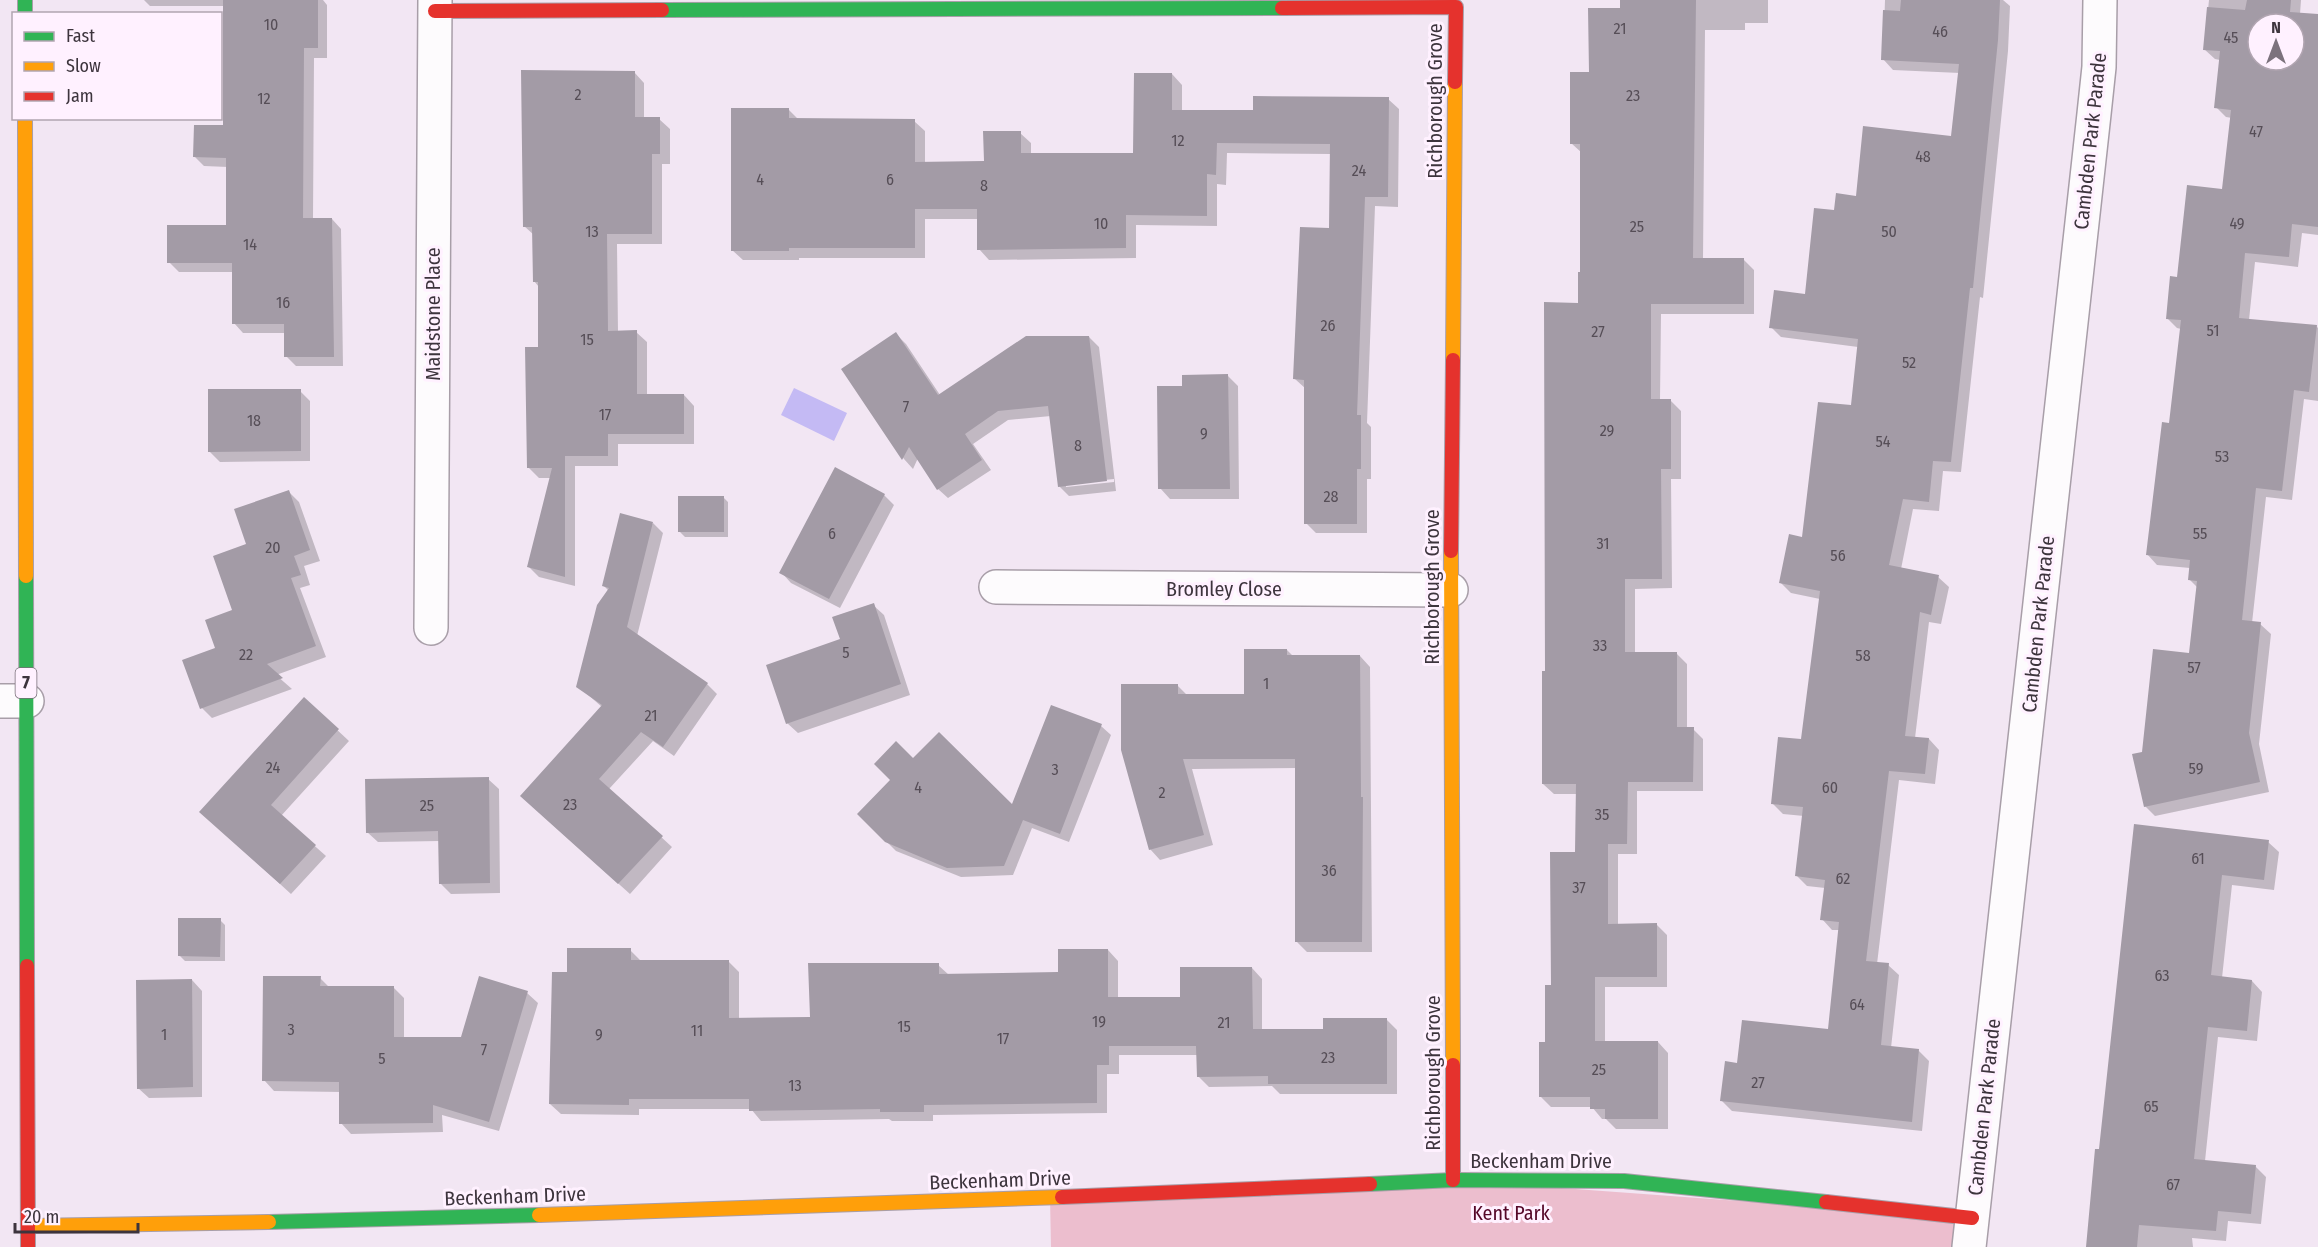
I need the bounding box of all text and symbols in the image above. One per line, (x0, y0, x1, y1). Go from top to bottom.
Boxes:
legend (12, 12, 222, 120)
north arrow (2246, 12, 2306, 72)
house number: 10 (264, 15, 278, 34)
text: N (2271, 18, 2281, 37)
house number: 21 (1614, 19, 1626, 38)
house number: 46 (1932, 22, 1948, 41)
street label: Richborough Grove (1423, 23, 1447, 179)
text: Fast (66, 25, 95, 47)
house number: 45 (2224, 28, 2238, 47)
street label: Cambden Park Parade (2069, 51, 2111, 231)
text: Slow (66, 55, 101, 77)
text: Jam (66, 85, 94, 107)
house number: 2 (574, 85, 582, 104)
house number: 23 (1626, 86, 1640, 105)
house number: 12 (257, 89, 271, 108)
house number: 47 (2249, 122, 2263, 141)
house number: 12 (1171, 131, 1185, 150)
house number: 48 (1915, 147, 1931, 166)
house number: 24 (1352, 161, 1366, 180)
house number: 4 (756, 170, 764, 189)
house number: 6 (886, 170, 894, 189)
house number: 8 (980, 176, 988, 195)
house number: 10 (1094, 214, 1108, 233)
house number: 49 (2229, 214, 2245, 233)
house number: 25 (1630, 217, 1644, 236)
house number: 13 (585, 222, 599, 241)
house number: 50 (1881, 222, 1897, 241)
house number: 14 (243, 235, 257, 254)
street label: Maidstone Place (421, 247, 445, 381)
house number: 16 (276, 293, 290, 312)
house number: 26 (1321, 316, 1336, 335)
house number: 51 (2207, 321, 2219, 340)
house number: 27 (1591, 322, 1605, 341)
house number: 15 (580, 330, 594, 349)
house number: 52 (1902, 353, 1916, 372)
house number: 7 (903, 397, 910, 416)
house number: 17 (599, 405, 612, 424)
house number: 18 (247, 411, 261, 430)
house number: 29 (1600, 421, 1615, 440)
house number: 9 (1200, 424, 1208, 443)
house number: 54 (1875, 432, 1891, 451)
house number: 8 (1074, 436, 1082, 455)
house number: 53 (2215, 447, 2229, 466)
house number: 28 (1323, 487, 1339, 506)
street label: Richborough Grove (1420, 509, 1444, 665)
house number: 6 (828, 524, 836, 543)
house number: 55 (2193, 524, 2207, 543)
house number: 31 (1596, 534, 1610, 553)
street label: Cambden Park Parade (2017, 534, 2059, 714)
house number: 20 (265, 538, 281, 557)
house number: 56 (1830, 546, 1846, 565)
street label: Bromley Close (1166, 577, 1282, 601)
house number: 33 (1593, 636, 1607, 655)
house number: 5 (842, 643, 850, 662)
house number: 22 (239, 645, 253, 664)
house number: 58 (1855, 646, 1871, 665)
house number: 57 (2187, 658, 2201, 677)
road number: 7 (15, 668, 36, 698)
house number: 1 (1263, 674, 1269, 693)
house number: 21 (645, 706, 657, 725)
house number: 24 (266, 758, 280, 777)
house number: 59 (2189, 759, 2204, 778)
house number: 3 (1051, 760, 1059, 779)
house number: 4 (914, 778, 922, 797)
house number: 60 (1822, 778, 1838, 797)
house number: 2 (1158, 783, 1166, 802)
house number: 23 (563, 795, 577, 814)
house number: 25 (420, 796, 434, 815)
house number: 35 (1595, 805, 1609, 824)
house number: 61 (2191, 849, 2205, 868)
house number: 36 (1321, 861, 1337, 880)
house number: 62 (1836, 869, 1850, 888)
house number: 37 (1572, 878, 1586, 897)
house number: 63 (2154, 966, 2170, 985)
street label: Richborough Grove (1421, 995, 1445, 1151)
house number: 64 (1849, 995, 1865, 1014)
house number: 19 (1092, 1012, 1106, 1031)
house number: 21 (1218, 1013, 1230, 1032)
house number: 15 (897, 1017, 911, 1036)
street label: Cambden Park Parade (1963, 1017, 2005, 1197)
house number: 3 (287, 1020, 295, 1039)
house number: 11 (691, 1021, 703, 1040)
house number: 1 (161, 1025, 167, 1044)
house number: 9 (595, 1025, 603, 1044)
house number: 17 (997, 1029, 1010, 1048)
house number: 7 (481, 1040, 488, 1059)
house number: 23 (1321, 1048, 1335, 1067)
house number: 5 (378, 1049, 386, 1068)
house number: 25 (1592, 1060, 1606, 1079)
house number: 27 (1751, 1073, 1765, 1092)
house number: 13 (788, 1076, 802, 1095)
house number: 65 (2143, 1097, 2159, 1116)
street label: Beckenham Drive (1470, 1149, 1612, 1173)
street label: Beckenham Drive (929, 1166, 1071, 1194)
house number: 67 (2166, 1175, 2181, 1194)
street label: Beckenham Drive (444, 1182, 586, 1210)
scale bar (15, 1196, 138, 1234)
park label: Kent Park (1472, 1201, 1550, 1225)
text: 20 m (24, 1206, 59, 1228)

